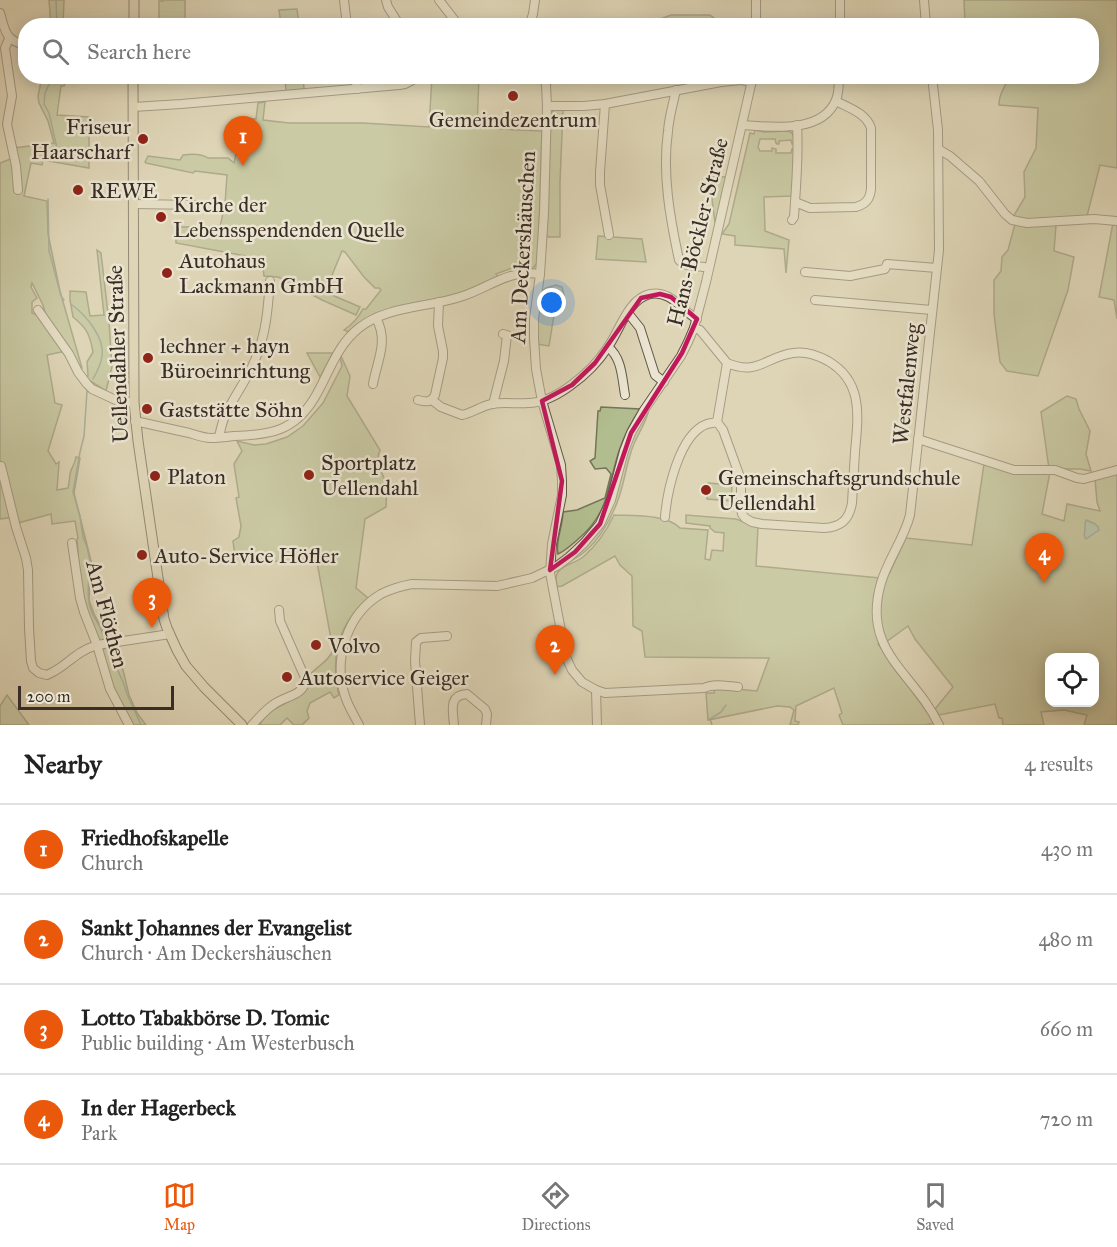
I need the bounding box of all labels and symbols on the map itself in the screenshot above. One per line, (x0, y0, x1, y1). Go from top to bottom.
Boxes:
marker: Gemeindezentrum (506, 89, 520, 103)
place label: Gemeindezentrum (429, 106, 598, 133)
place label: Friseur Haarscharf (31, 113, 135, 165)
pin: 1 (224, 116, 262, 166)
marker: Friseur Haarscharf (136, 132, 150, 146)
street label: Hans-Böckler-Straße (661, 135, 734, 329)
street label: Am Deckershäuschen (504, 150, 541, 345)
place label: REWE (90, 177, 158, 204)
marker: REWE (71, 183, 85, 197)
place label: Kirche der Lebensspendenden Quelle (173, 191, 405, 243)
marker: Kirche der Lebensspendenden Quelle (154, 210, 168, 224)
place label: Autohaus Lackmann GmbH (178, 247, 344, 299)
street label: Uellendahler Straße (101, 265, 134, 443)
marker: Autohaus Lackmann GmbH (160, 266, 174, 280)
your location (537, 288, 566, 317)
street label: Westfalenweg (887, 321, 926, 446)
place label: lechner + hayn Büroeinrichtung (160, 332, 311, 384)
marker: lechner + hayn Büroeinrichtung (141, 351, 155, 365)
place label: Gaststätte Söhn (159, 396, 303, 423)
marker: Gaststätte Söhn (140, 402, 154, 416)
place label: Sportplatz Uellendahl (321, 449, 418, 501)
place label: Platon (167, 463, 226, 490)
place label: Gemeinschaftsgrundschule Uellendahl (718, 464, 960, 516)
marker: Sportplatz Uellendahl (302, 468, 316, 482)
marker: Platon (148, 469, 162, 483)
marker: Gemeinschaftsgrundschule Uellendahl (699, 483, 713, 497)
pin: 4 (1024, 534, 1064, 583)
place label: Auto-Service Höfler (153, 542, 339, 569)
marker: Auto-Service Höfler (135, 548, 149, 562)
street label: Am Flöthen (80, 556, 135, 671)
pin: 3 (132, 578, 172, 628)
pin: 2 (536, 626, 574, 675)
place label: Volvo (327, 632, 380, 659)
marker: Volvo (309, 638, 323, 652)
place label: Autoservice Geiger (298, 664, 470, 691)
marker: Autoservice Geiger (280, 670, 294, 684)
scale bar (18, 683, 174, 710)

